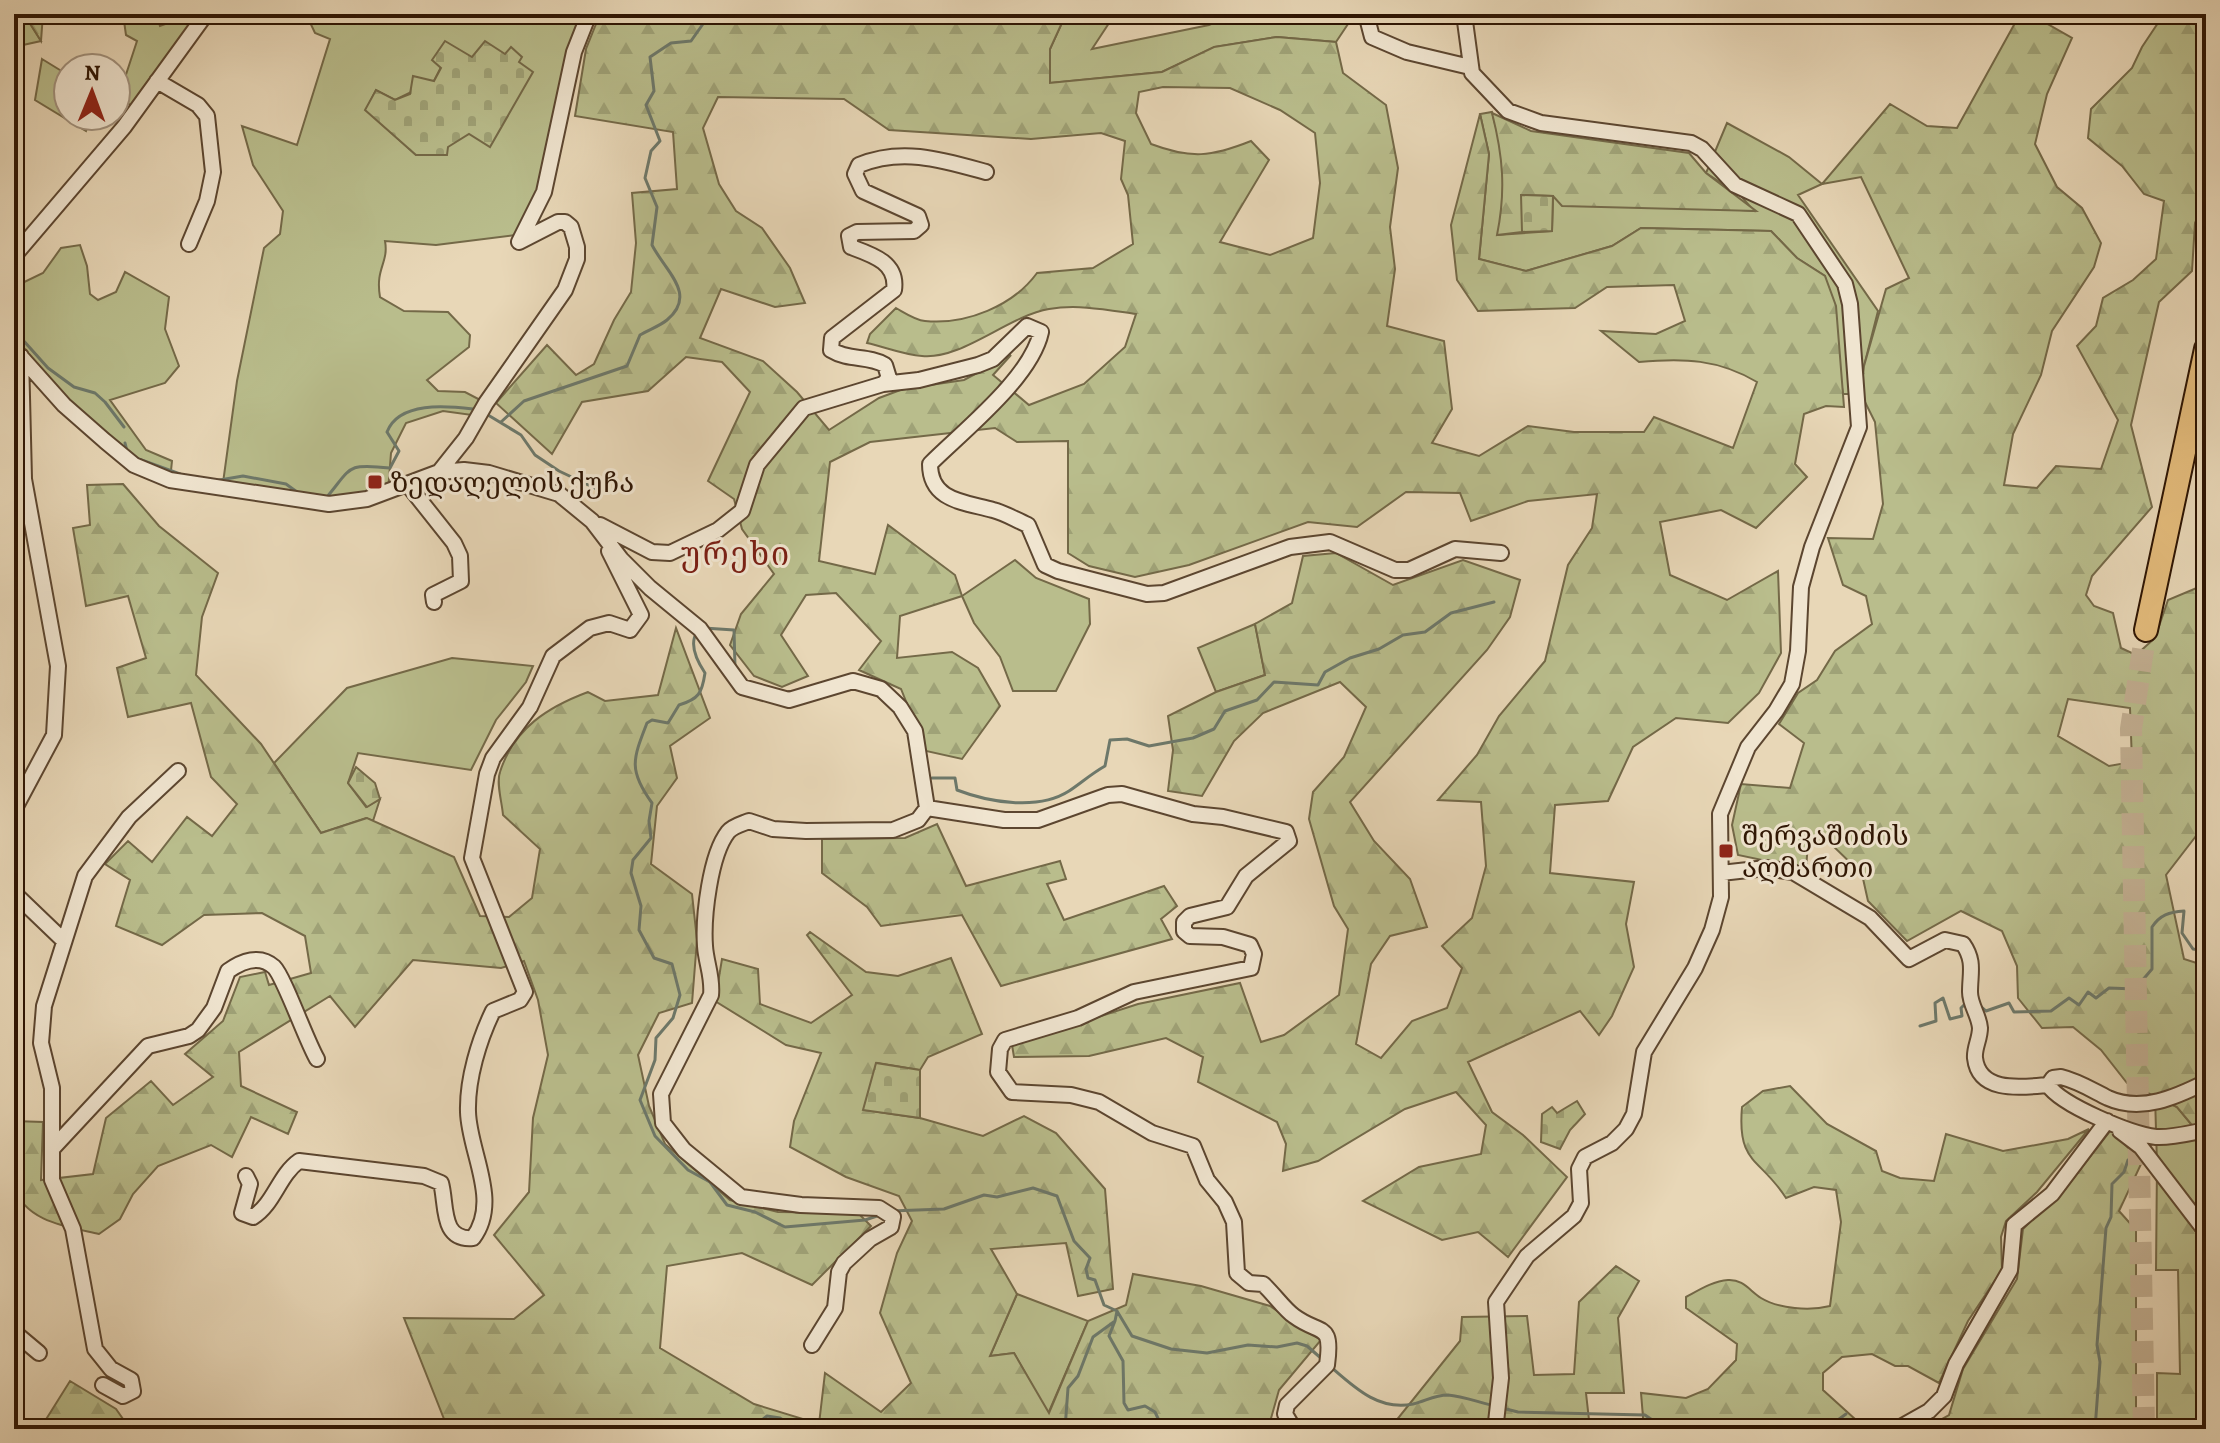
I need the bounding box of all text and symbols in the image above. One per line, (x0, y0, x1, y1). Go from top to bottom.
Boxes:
north arrow (52, 52, 132, 132)
text: N (84, 58, 101, 88)
place label: ზედაღელის ქუჩა (391, 464, 634, 502)
marker: ზედაღელის ქუჩა (366, 473, 384, 491)
district label: ურეხი (681, 532, 791, 576)
place label: შერვაშიძის აღმართი (1742, 817, 1909, 887)
marker: შერვაშიძის აღმართი (1717, 842, 1735, 860)

